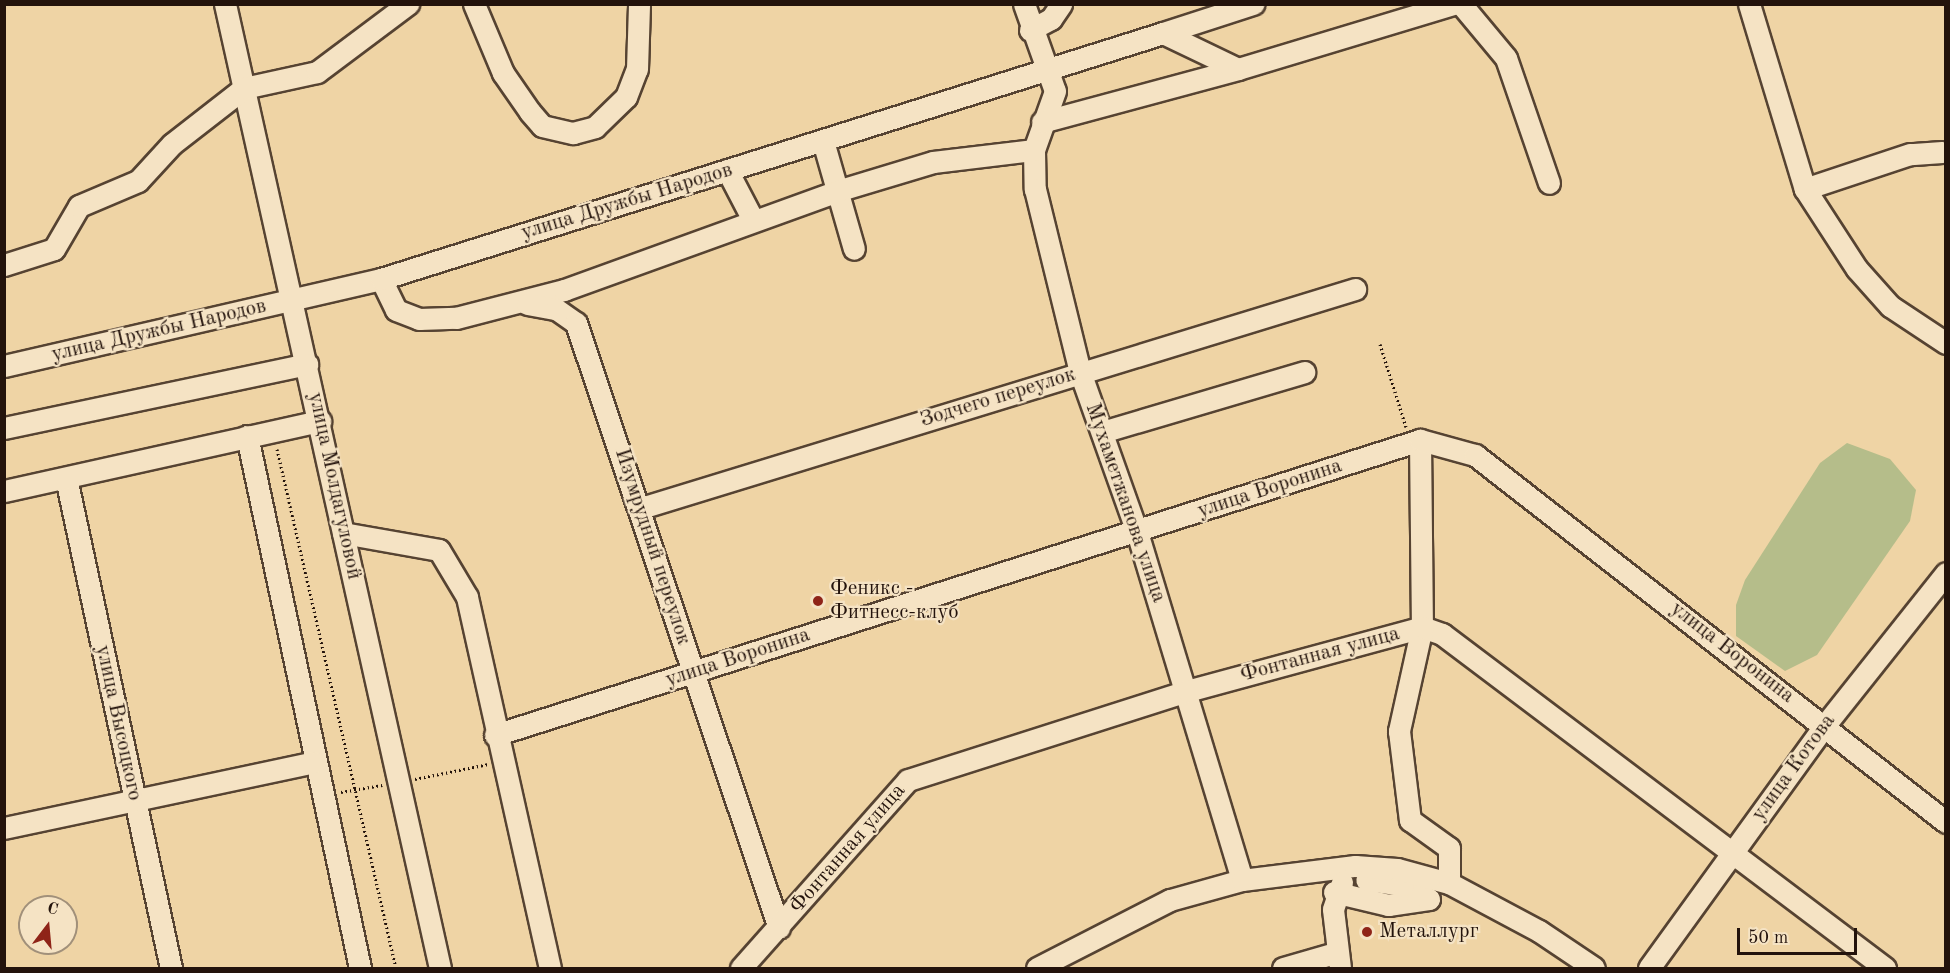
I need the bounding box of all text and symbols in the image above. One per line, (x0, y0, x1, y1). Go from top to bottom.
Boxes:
street label: улица Дружбы Народов (518, 158, 736, 246)
street label: улица Дружбы Народов (49, 294, 269, 368)
street label: Зодчего переулок (917, 362, 1079, 434)
street label: улица Молдагуловой (302, 390, 366, 582)
street label: Мухаметжанова улица (1079, 400, 1171, 606)
street label: Изумрудный переулок (608, 446, 696, 648)
street label: улица Воронина (1195, 454, 1345, 524)
place label: Феникс - Фитнесс-клуб (830, 576, 959, 626)
marker: Феникс - Фитнесс-клуб (811, 594, 825, 608)
street label: улица Воронина (1665, 597, 1799, 709)
street label: Фонтанная улица (1238, 622, 1402, 688)
street label: улица Воронина (663, 623, 813, 693)
street label: улица Высоцкого (89, 643, 147, 803)
street label: улица Котова (1747, 710, 1841, 826)
street label: Фонтанная улица (785, 779, 911, 919)
north arrow (18, 895, 78, 955)
text: С (45, 900, 60, 919)
scale bar (1740, 916, 1860, 954)
place label: Металлург (1379, 919, 1479, 945)
marker: Металлург (1360, 925, 1374, 939)
text: 50 m (1748, 929, 1788, 947)

